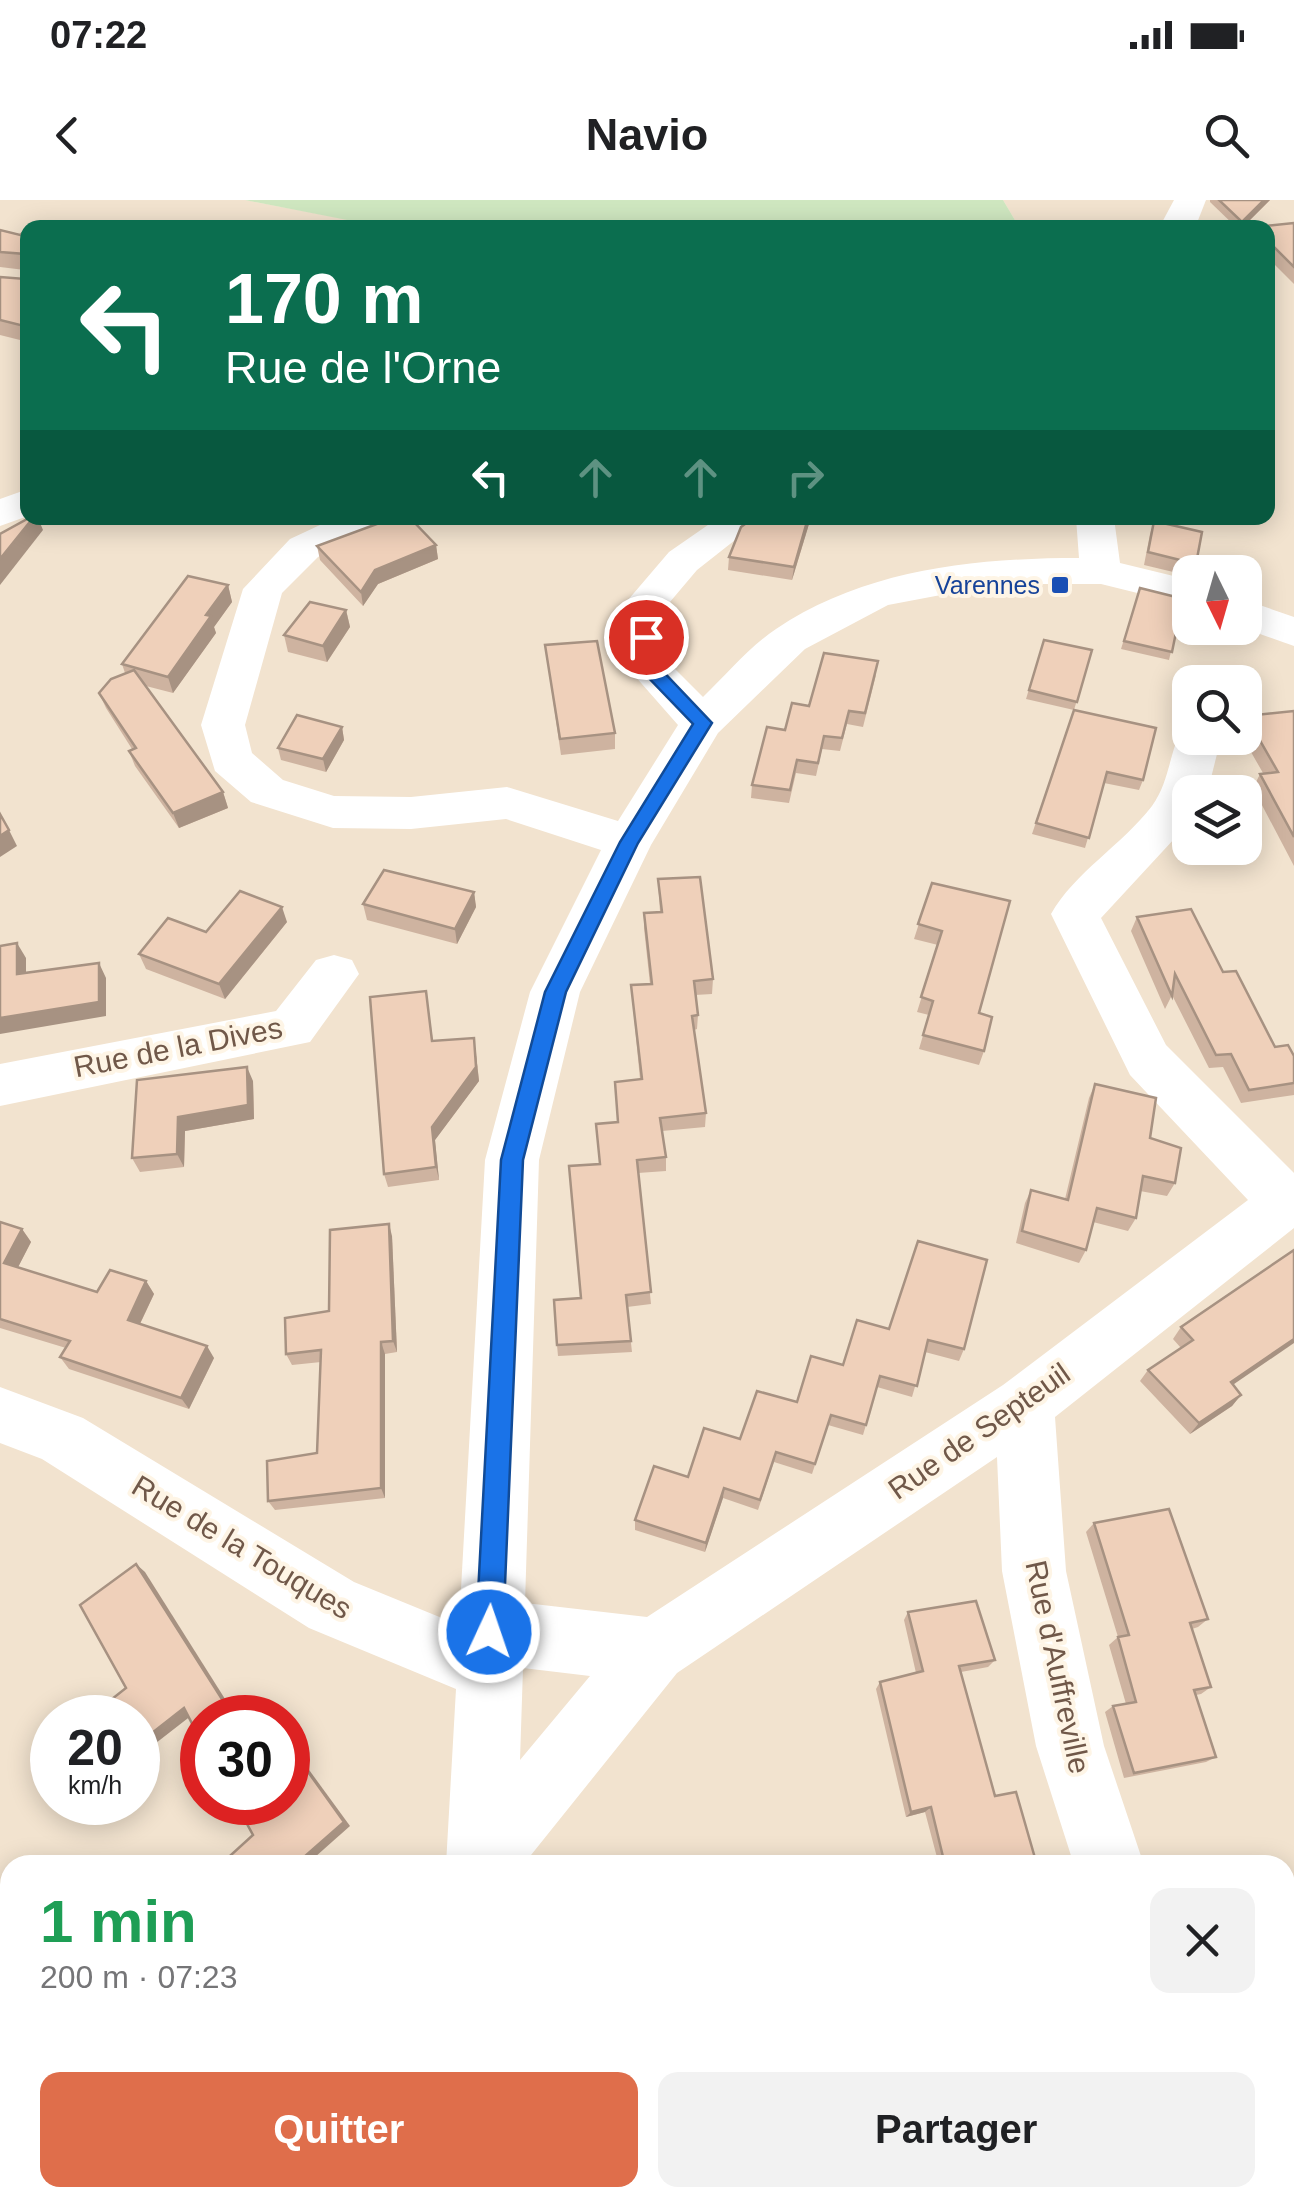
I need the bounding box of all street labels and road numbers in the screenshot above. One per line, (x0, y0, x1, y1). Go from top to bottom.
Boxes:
street label: Rue de la Dives (71, 1011, 285, 1083)
street label: Rue de Septeuil (882, 1356, 1076, 1506)
street label: Rue de la Touques (127, 1469, 357, 1625)
street label: Rue d'Auffreville (1019, 1557, 1097, 1777)

